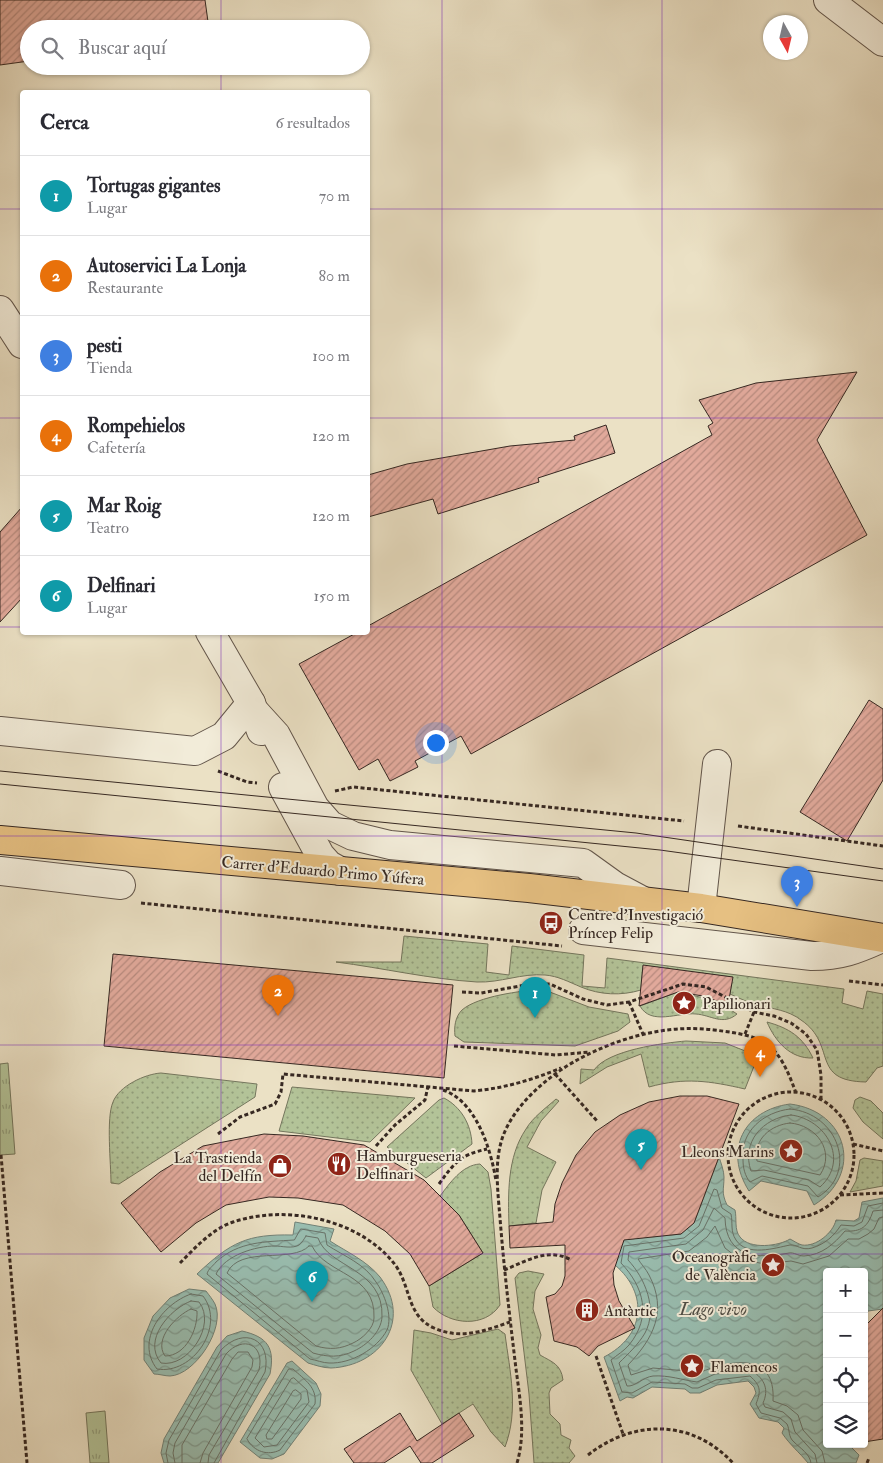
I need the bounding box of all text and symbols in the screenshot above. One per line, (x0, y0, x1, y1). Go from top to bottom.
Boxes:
north arrow (763, 15, 808, 60)
search box (20, 20, 370, 75)
icon: search (38, 34, 66, 62)
text: Buscar aquí (78, 36, 166, 60)
text: Cerca (40, 109, 89, 136)
text: 6 resultados (275, 113, 350, 133)
text: Tortugas gigantes (87, 174, 220, 198)
text: 1 (53, 186, 59, 206)
text: 70 m (319, 186, 350, 206)
text: Lugar (87, 198, 127, 218)
text: Autoservici La Lonja (87, 254, 246, 278)
text: 2 (52, 266, 60, 286)
text: 80 m (319, 266, 350, 286)
text: Restaurante (87, 278, 163, 298)
text: pesti (87, 334, 122, 358)
text: 3 (53, 346, 59, 366)
text: 100 m (312, 346, 350, 366)
text: Tienda (87, 358, 132, 378)
text: Rompehielos (87, 414, 185, 438)
text: 4 (52, 426, 60, 446)
text: 120 m (312, 426, 350, 446)
text: Cafetería (87, 438, 146, 458)
text: Mar Roig (87, 494, 161, 518)
text: 5 (52, 506, 60, 526)
text: 120 m (312, 506, 350, 526)
text: Teatro (87, 518, 129, 538)
text: Delfinari (87, 574, 156, 598)
text: 6 (52, 586, 60, 606)
text: 150 m (313, 586, 350, 606)
text: Lugar (87, 598, 127, 618)
your location (423, 730, 449, 756)
street label: Carrer d'Eduardo Primo Yúfera (221, 852, 426, 890)
pin: 3 (781, 866, 813, 907)
place label: Centre d'Investigació Príncep Felip (568, 905, 704, 944)
bus stop icon: Centre d'Investigació Príncep Felip (538, 910, 564, 936)
pin: 2 (262, 975, 294, 1016)
pin: 1 (519, 977, 551, 1018)
place icon: Papilionari (671, 990, 697, 1016)
place label: Papilionari (702, 994, 771, 1015)
pin: 4 (744, 1036, 776, 1077)
pin: 5 (625, 1129, 657, 1170)
place icon: Lleons Marins (778, 1138, 804, 1164)
place label: Lleons Marins (681, 1142, 774, 1162)
place label: Hamburgueseria Delfinari (356, 1146, 462, 1184)
place label: La Trastienda del Delfín (174, 1148, 262, 1186)
restaurant icon: Hamburgueseria Delfinari (326, 1151, 352, 1177)
shop icon: La Trastienda del Delfín (267, 1153, 293, 1179)
place label: Oceanogràfic de València (672, 1247, 757, 1285)
place icon: Oceanogràfic de València (760, 1252, 786, 1278)
pin: 6 (296, 1261, 328, 1302)
map controls (823, 1268, 868, 1448)
button: + (823, 1268, 868, 1313)
building icon: Antàrtic (574, 1297, 600, 1323)
water label: Lago vivo (678, 1298, 747, 1321)
place label: Antàrtic (603, 1301, 656, 1321)
button: − (823, 1313, 868, 1358)
place icon: Flamencos (679, 1353, 705, 1379)
place label: Flamencos (710, 1357, 778, 1377)
button: locate (823, 1358, 868, 1403)
button: layers (823, 1403, 868, 1448)

